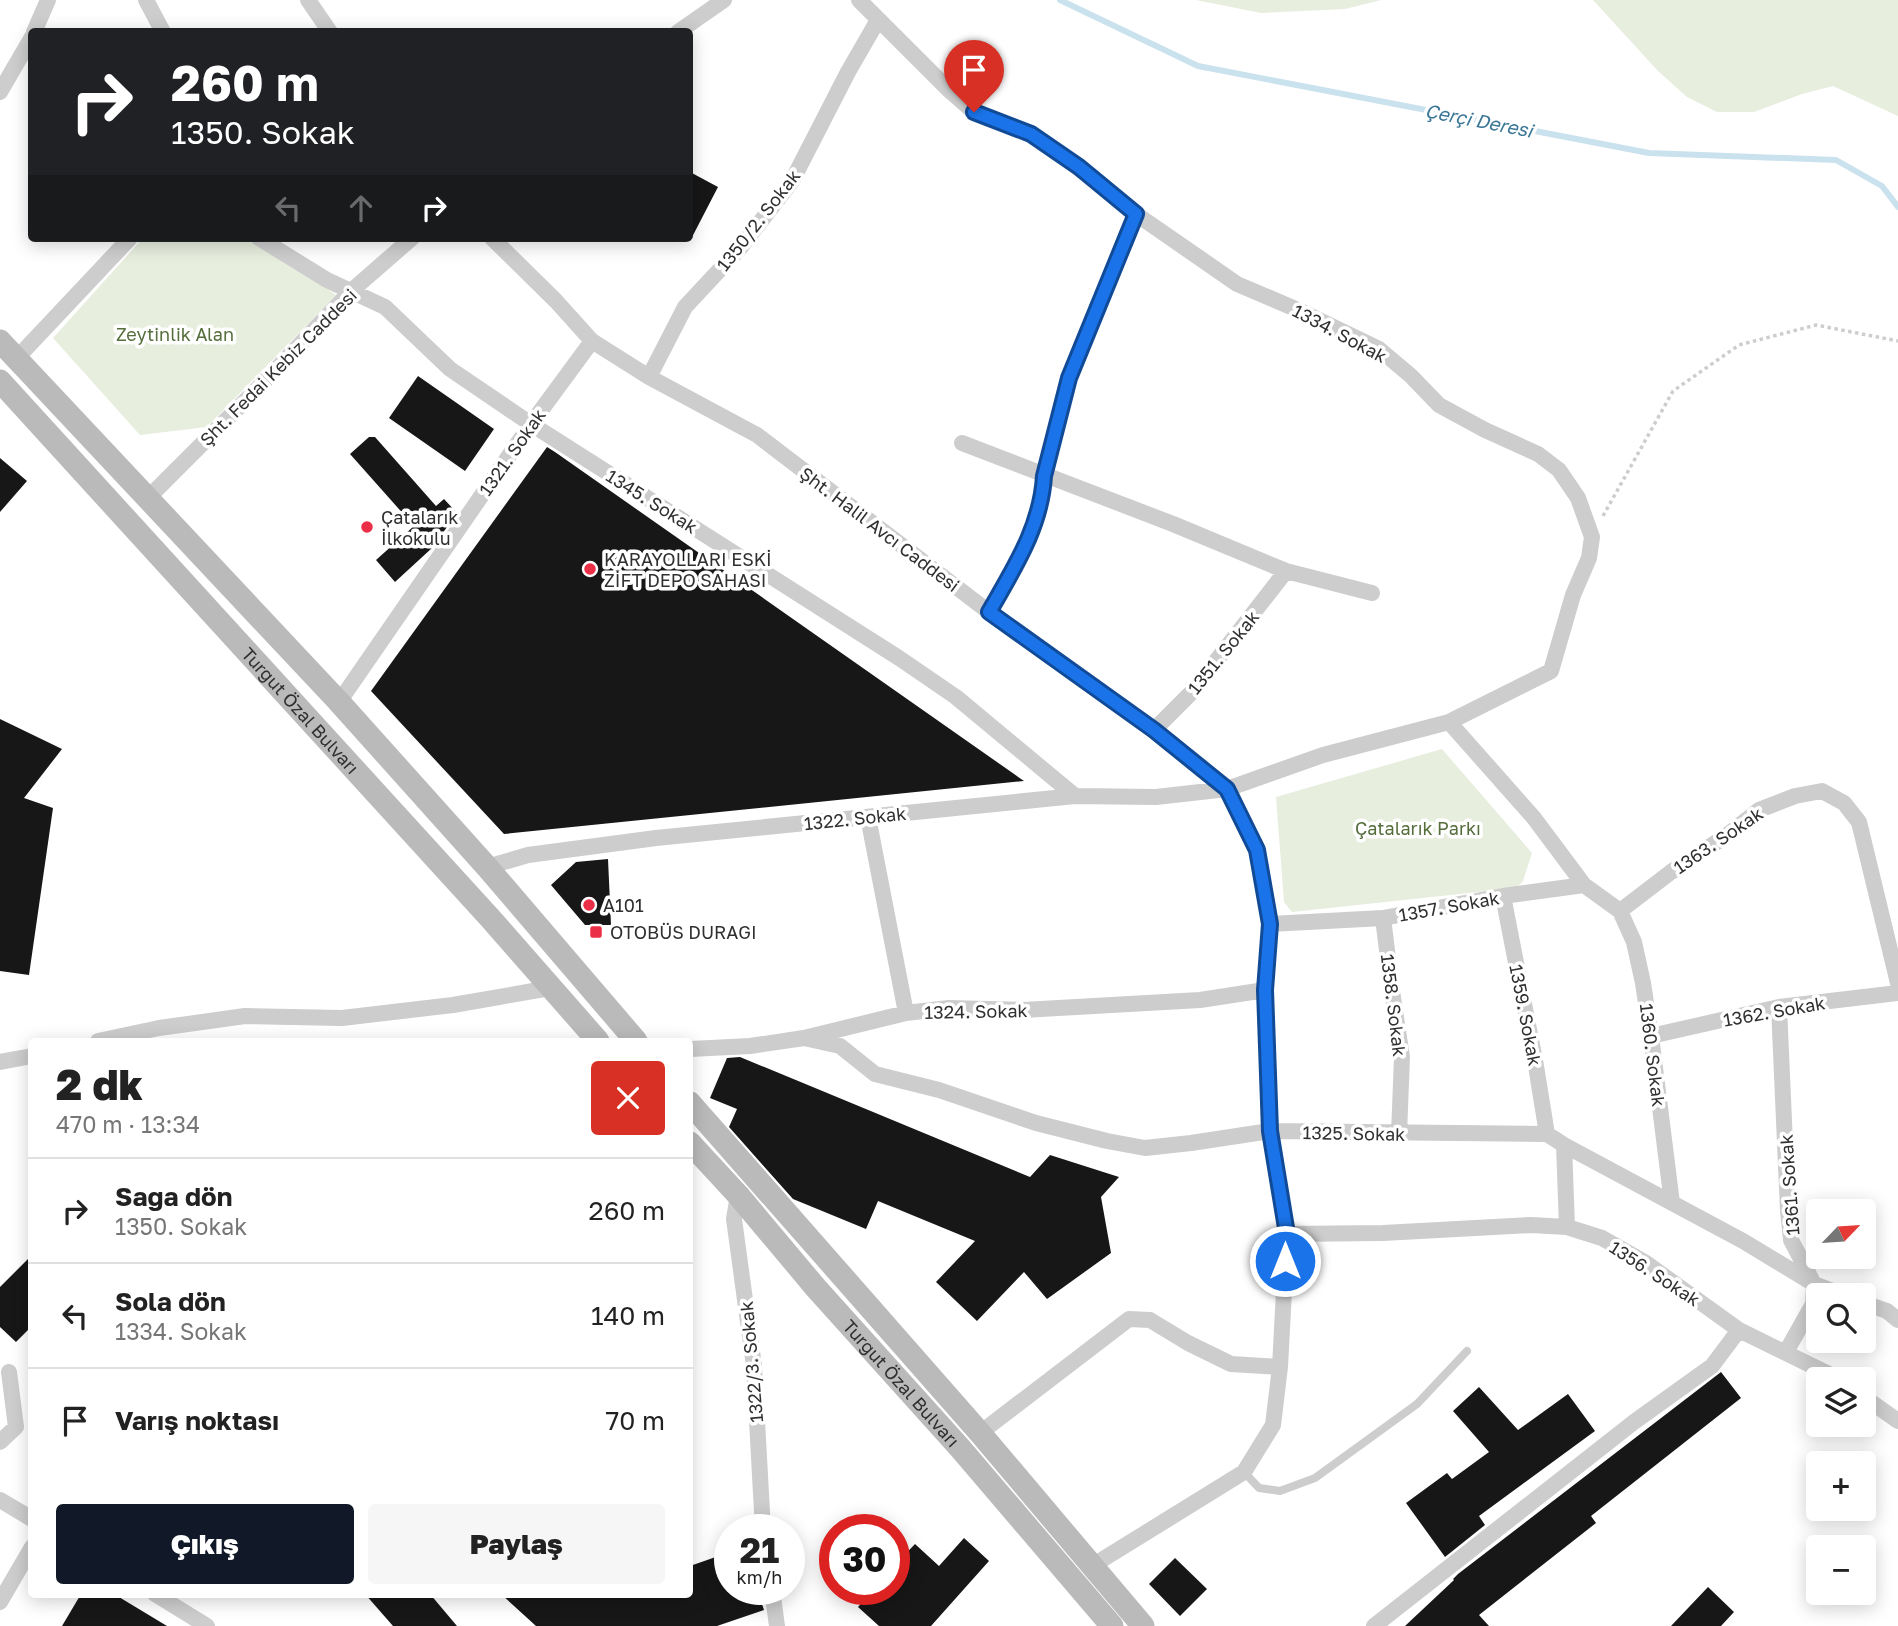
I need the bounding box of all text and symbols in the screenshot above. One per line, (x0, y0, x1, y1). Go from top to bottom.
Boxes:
pin (944, 40, 1004, 112)
icon: arrive (955, 51, 993, 89)
text: 260 m (171, 53, 319, 112)
icon: right (56, 56, 147, 147)
water label: Çerçi Deresi (1423, 98, 1537, 142)
text: 1350. Sokak (171, 113, 355, 151)
street label: 1350/2. Sokak (712, 165, 804, 275)
icon: left (269, 189, 307, 227)
icon: ahead (342, 189, 380, 227)
icon: right (415, 189, 453, 227)
street label: Şht. Fedai Kebiz Caddesi (195, 284, 361, 450)
street label: 1334. Sokak (1289, 299, 1391, 367)
park label: Zeytinlik Alan (116, 323, 234, 345)
street label: 1321. Sokak (474, 404, 550, 500)
street label: Şht. Halil Avcı Caddesi (796, 462, 964, 596)
street label: 1345. Sokak (602, 464, 702, 538)
place label: Çatalarık İlkokulu (381, 506, 459, 549)
marker: Çatalarık İlkokulu (359, 519, 375, 535)
place label: KARAYOLLARI ESKİ ZİFT DEPO SAHASI (604, 548, 772, 591)
marker: KARAYOLLARI ESKİ ZİFT DEPO SAHASI (582, 561, 598, 577)
street label: 1351. Sokak (1183, 606, 1263, 698)
street label: Turgut Özal Bulvarı (237, 643, 364, 778)
street label: 1322. Sokak (803, 802, 907, 834)
street label: 1363. Sokak (1669, 802, 1767, 878)
park label: Çatalarık Parkı (1355, 817, 1481, 839)
street label: 1357. Sokak (1397, 886, 1501, 926)
place label: A101 (603, 894, 644, 916)
marker: A101 (581, 897, 597, 913)
place label: OTOBÜS DURAĞI (610, 921, 757, 943)
marker: OTOBÜS DURAĞI (588, 924, 604, 940)
street label: 1358. Sokak (1377, 952, 1411, 1058)
street label: 1359. Sokak (1505, 962, 1547, 1068)
street label: 1362. Sokak (1721, 991, 1827, 1031)
street label: 1324. Sokak (924, 999, 1028, 1023)
street label: 1360. Sokak (1636, 1002, 1670, 1108)
text: 2 dk (56, 1059, 143, 1109)
button: close (591, 1061, 665, 1135)
text: 470 m · 13:34 (56, 1110, 200, 1138)
street label: 1325. Sokak (1302, 1121, 1406, 1145)
street label: 1361. Sokak (1774, 1134, 1804, 1236)
text: Sağa dön (115, 1181, 232, 1212)
icon: right (56, 1192, 94, 1230)
text: 260 m (589, 1195, 665, 1226)
north arrow (1806, 1199, 1876, 1269)
map controls (1806, 1199, 1876, 1605)
text: 1350. Sokak (115, 1212, 247, 1240)
position arrow (1248, 1224, 1322, 1298)
street label: 1356. Sokak (1606, 1236, 1704, 1310)
button: search (1806, 1283, 1876, 1353)
text: Sola dön (115, 1286, 226, 1317)
icon: left (56, 1297, 94, 1335)
text: 140 m (591, 1300, 665, 1331)
street label: 1322/3. Sokak (735, 1300, 767, 1424)
street label: Turgut Özal Bulvarı (839, 1315, 964, 1451)
text: 1334. Sokak (115, 1317, 247, 1345)
button: layers (1806, 1367, 1876, 1437)
icon: arrive (56, 1402, 94, 1440)
text: Varış noktası (115, 1405, 279, 1436)
text: 70 m (606, 1405, 665, 1436)
button: + (1806, 1451, 1876, 1521)
button: Çıkış (56, 1504, 354, 1584)
button: Paylaş (368, 1504, 665, 1584)
speed limit sign: 30 (819, 1514, 910, 1605)
text: 21 (740, 1529, 779, 1571)
button: − (1806, 1535, 1876, 1605)
text: km/h (737, 1566, 782, 1588)

